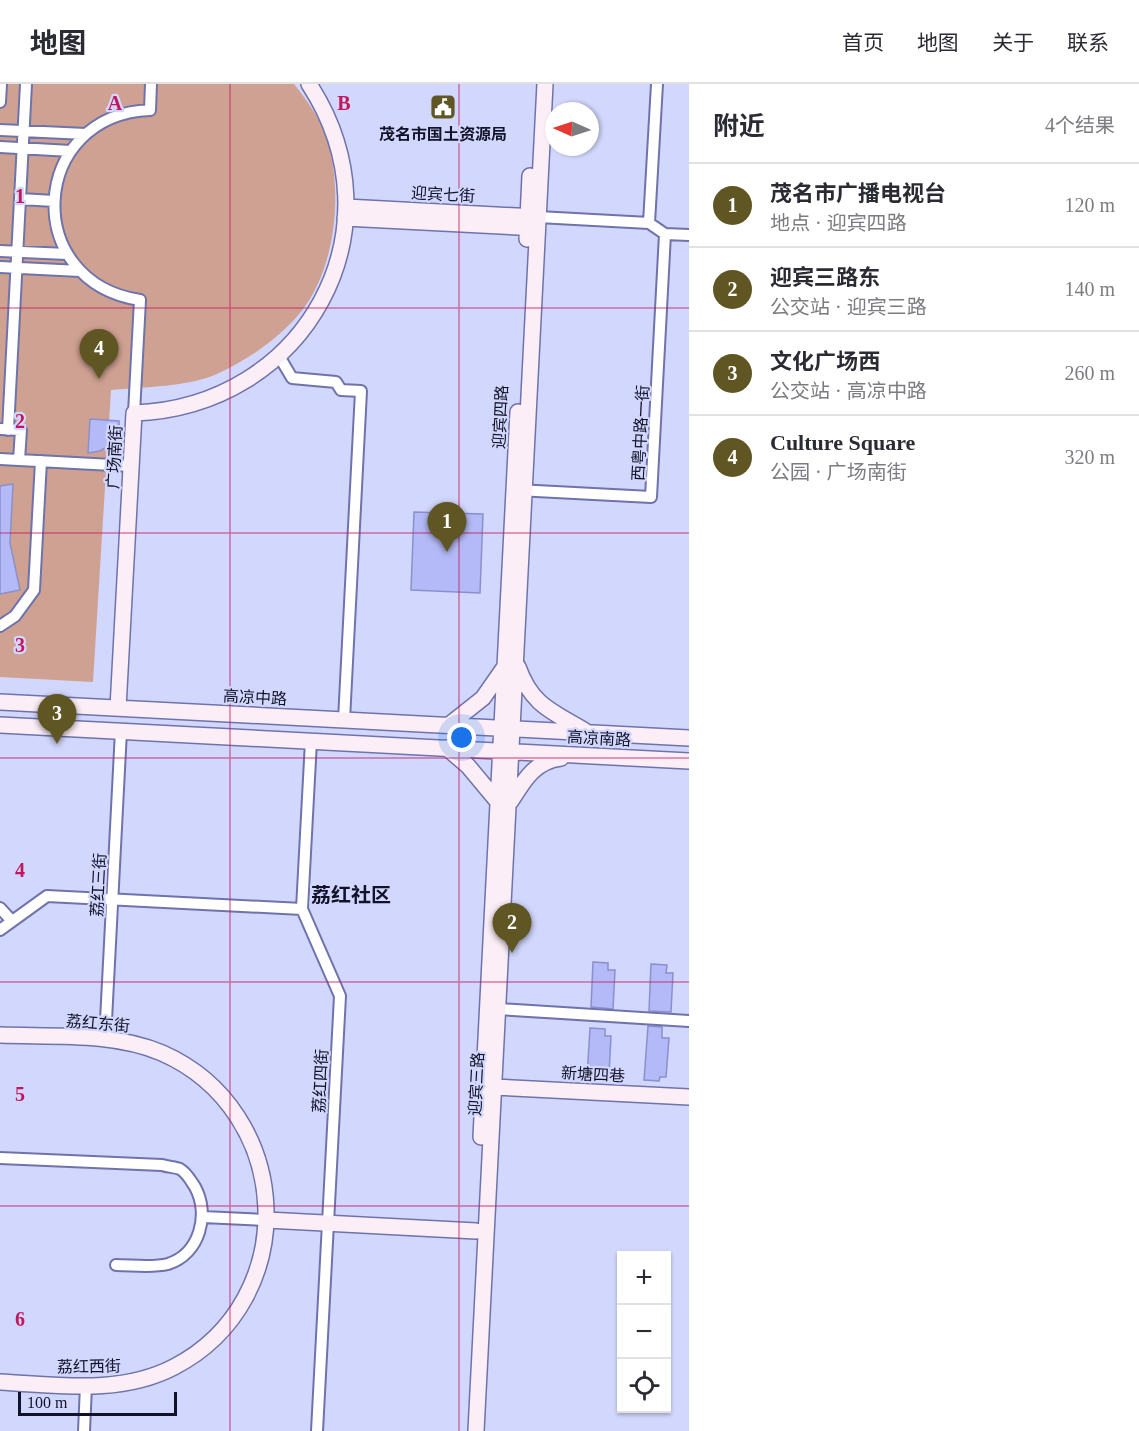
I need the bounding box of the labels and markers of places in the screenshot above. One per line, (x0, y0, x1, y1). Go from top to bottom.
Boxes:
public building icon: 茂名市国土资源局 (428, 92, 458, 122)
place label: 茂名市国土资源局 (379, 126, 507, 143)
pin: 4 (80, 330, 118, 379)
pin: 1 (428, 502, 466, 552)
pin: 3 (38, 694, 76, 744)
pin: 2 (492, 904, 532, 953)

